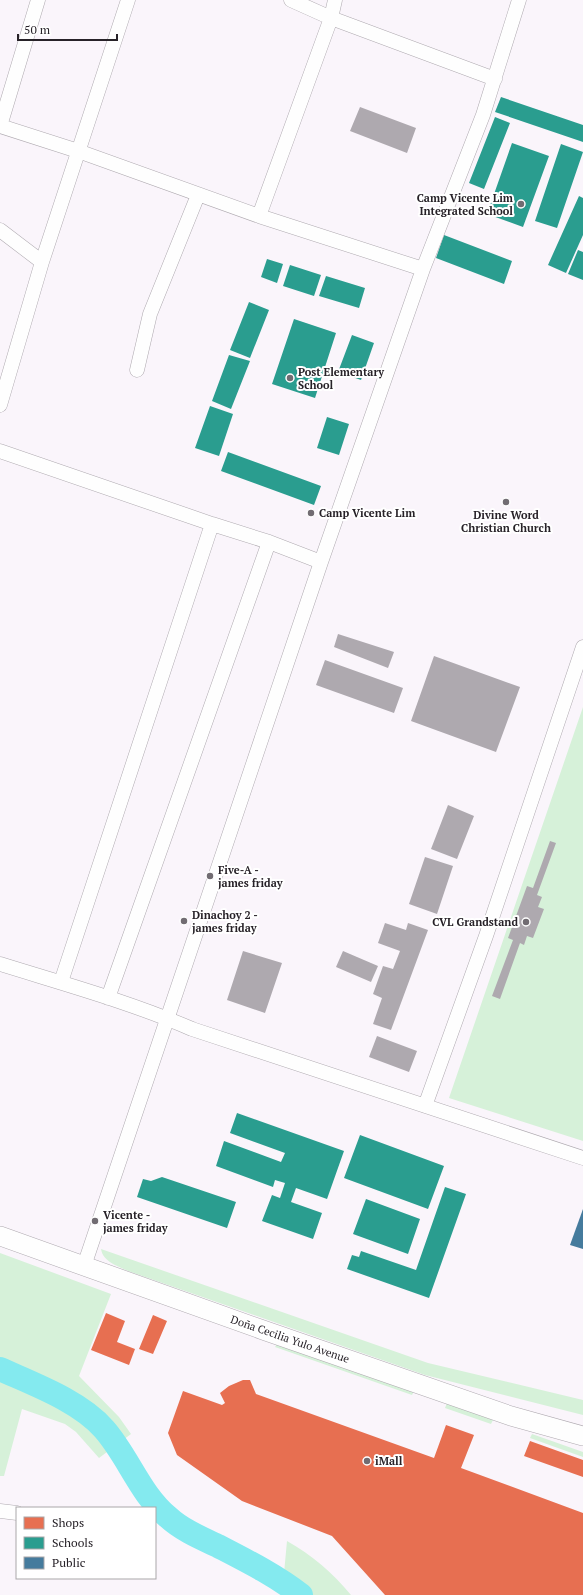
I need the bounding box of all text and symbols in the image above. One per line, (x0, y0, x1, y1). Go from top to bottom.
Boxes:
scale bar (18, 16, 117, 42)
text: 50 m (24, 22, 51, 37)
place label: Camp Vicente Lim Integrated School (417, 191, 514, 218)
marker: Camp Vicente Lim Integrated School (516, 199, 526, 209)
place label: Post Elementary School (298, 365, 384, 392)
marker: Post Elementary School (285, 373, 295, 383)
marker: Divine Word Christian Church (501, 497, 511, 507)
place label: Camp Vicente Lim (319, 506, 416, 520)
marker: Camp Vicente Lim (306, 508, 316, 518)
place label: Divine Word Christian Church (461, 508, 551, 535)
place label: Five-A - james friday (218, 863, 283, 890)
marker: Five-A - james friday (205, 871, 215, 881)
place label: Dinachoy 2 - james friday (192, 908, 258, 935)
place label: CVL Grandstand (432, 915, 518, 929)
marker: Dinachoy 2 - james friday (179, 916, 189, 926)
marker: CVL Grandstand (521, 917, 531, 927)
place label: Vicente - james friday (103, 1208, 168, 1235)
marker: Vicente - james friday (90, 1216, 100, 1226)
street label: Doña Cecilia Yulo Avenue (229, 1312, 352, 1366)
place label: iMall (375, 1454, 403, 1468)
marker: iMall (362, 1456, 372, 1466)
legend (16, 1507, 156, 1579)
text: Shops (52, 1515, 84, 1530)
text: Schools (52, 1535, 93, 1550)
text: Public (52, 1555, 86, 1570)

